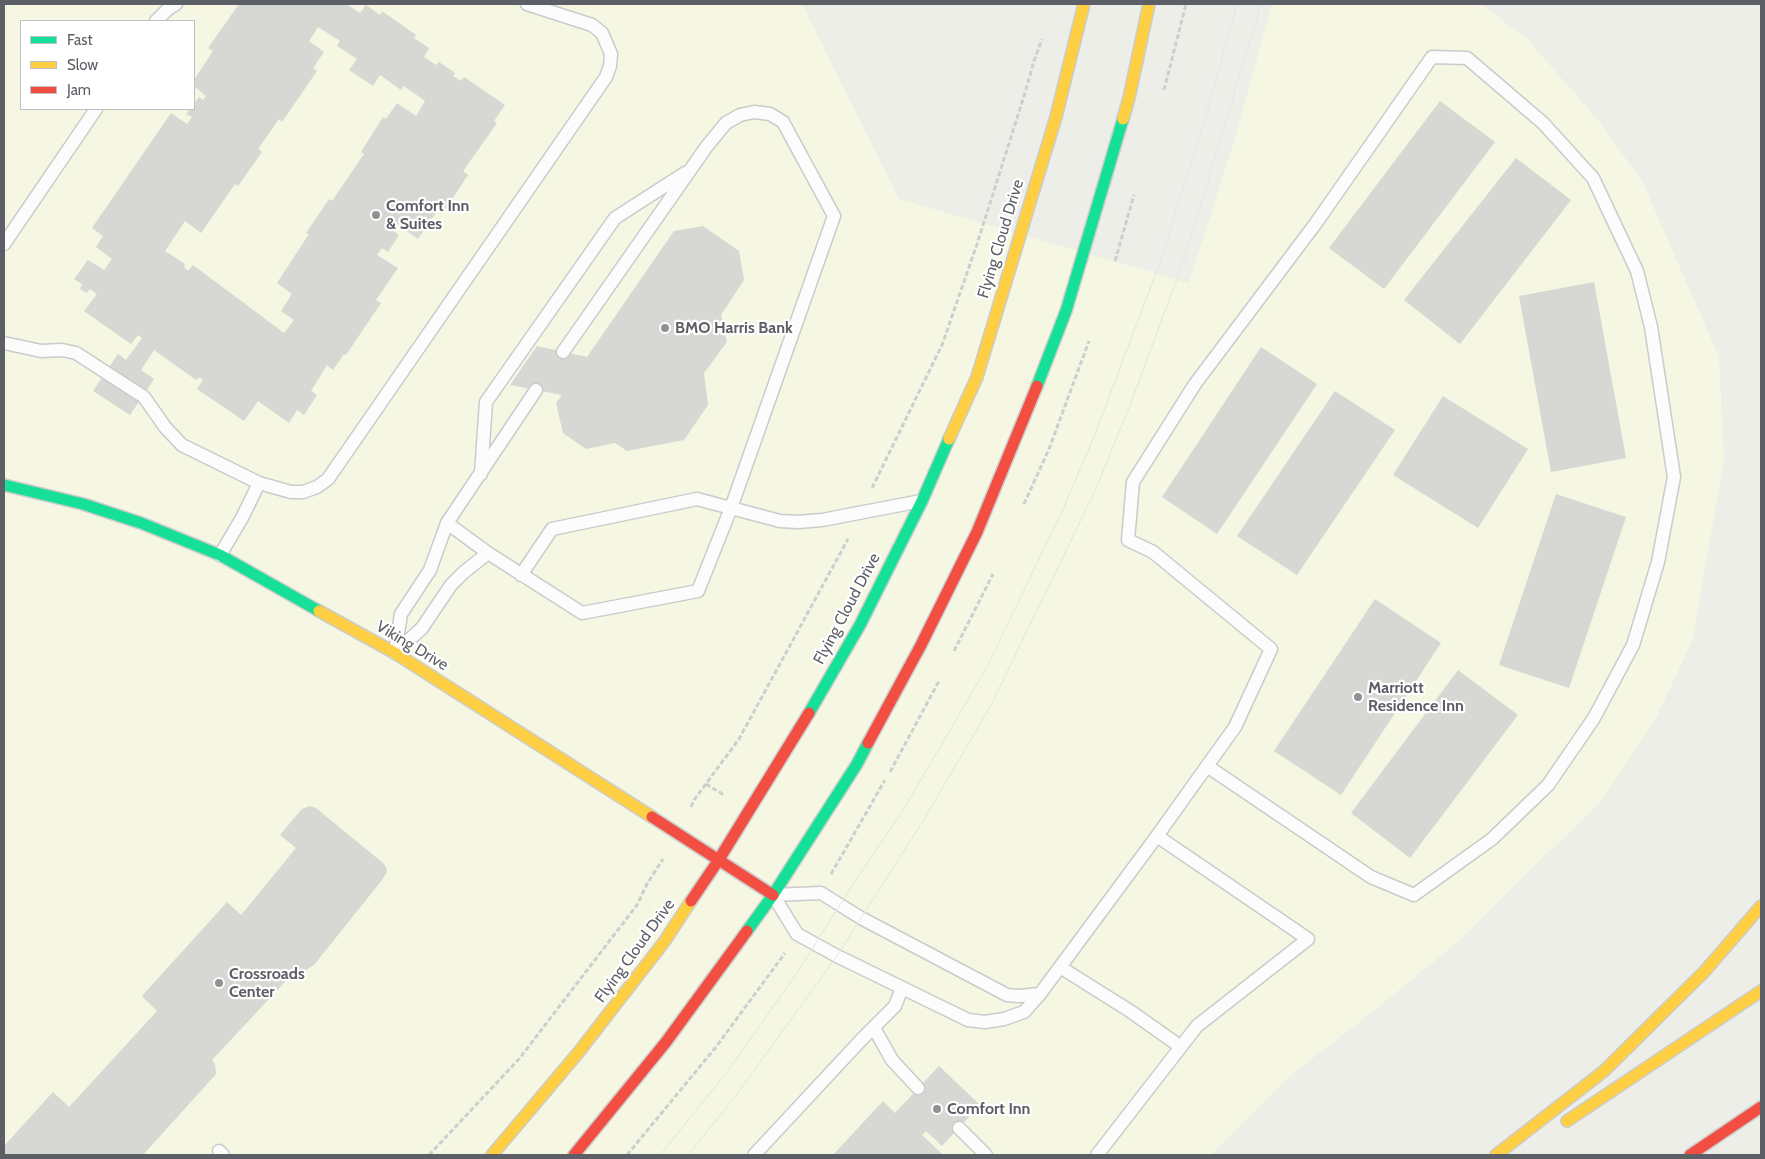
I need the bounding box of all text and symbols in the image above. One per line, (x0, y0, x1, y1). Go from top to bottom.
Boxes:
legend (20, 20, 195, 110)
text: Fast (67, 31, 92, 49)
text: Slow (67, 56, 98, 74)
text: Jam (67, 81, 91, 99)
street label: Flying Cloud Drive (974, 177, 1028, 301)
place label: Comfort Inn & Suites (386, 196, 469, 234)
marker: Comfort Inn & Suites (370, 209, 382, 221)
place label: BMO Harris Bank (675, 318, 793, 338)
marker: BMO Harris Bank (659, 322, 671, 334)
street label: Flying Cloud Drive (810, 550, 884, 668)
street label: Viking Drive (372, 617, 452, 675)
place label: Marriott Residence Inn (1368, 678, 1464, 716)
marker: Marriott Residence Inn (1352, 691, 1364, 703)
street label: Flying Cloud Drive (591, 896, 679, 1006)
place label: Crossroads Center (229, 964, 305, 1002)
marker: Crossroads Center (213, 977, 225, 989)
place label: Comfort Inn (947, 1099, 1030, 1119)
marker: Comfort Inn (931, 1103, 943, 1115)

